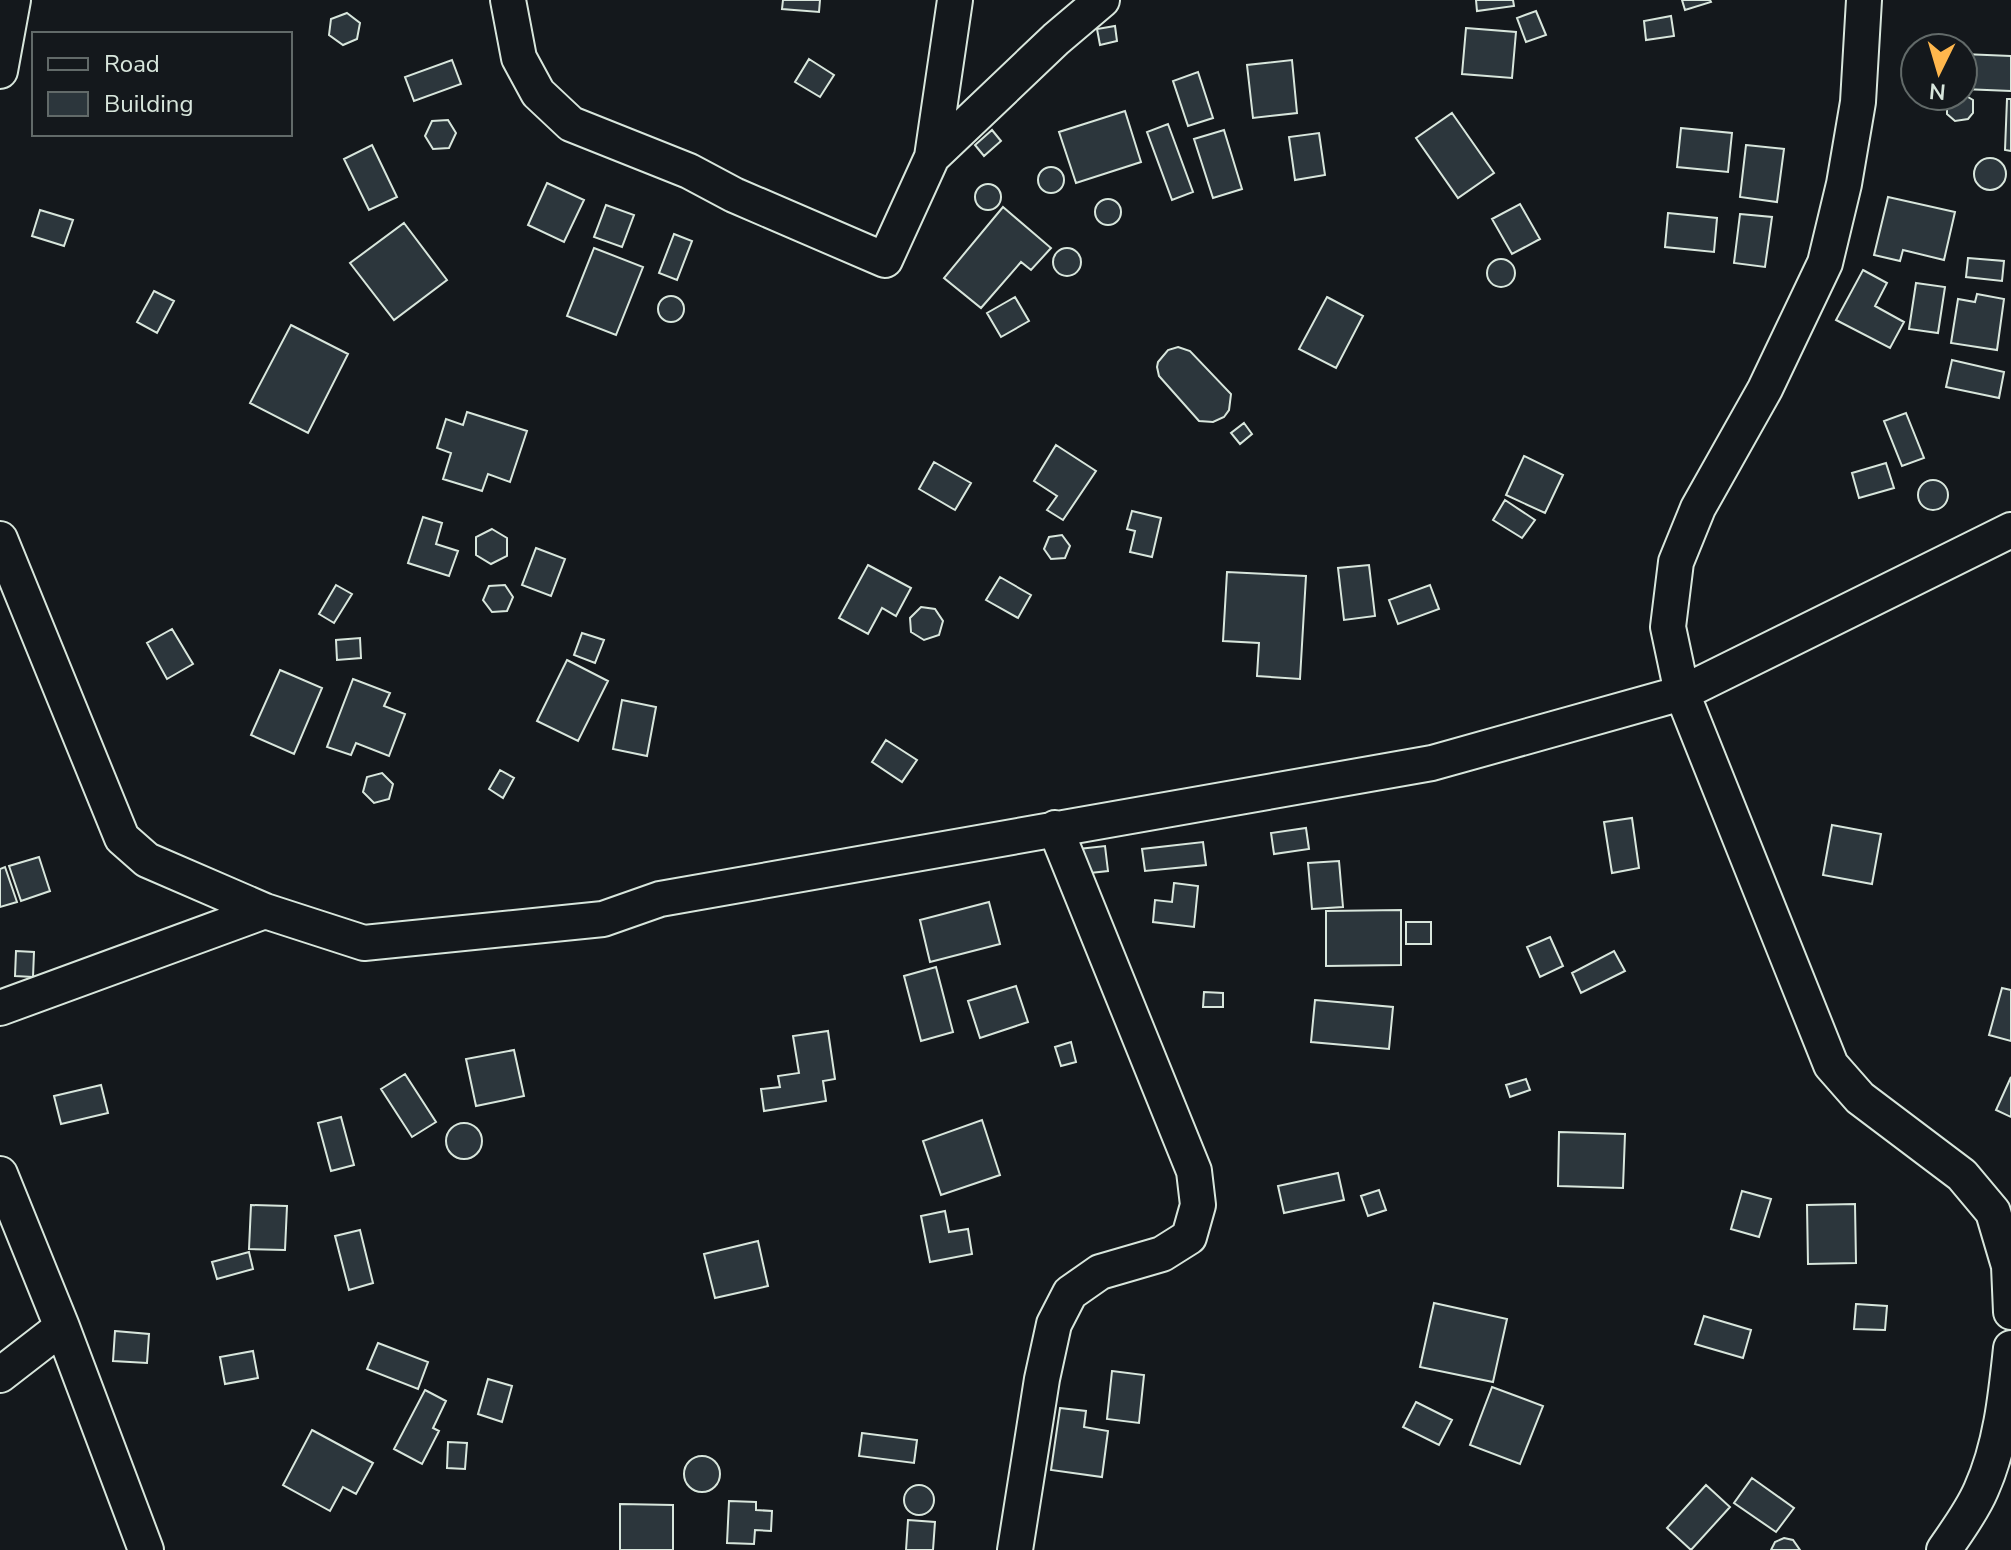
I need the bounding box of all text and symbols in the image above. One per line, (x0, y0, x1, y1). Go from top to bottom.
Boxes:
legend (32, 32, 292, 136)
north arrow (1899, 32, 1979, 112)
text: Road (104, 48, 160, 80)
text: N (1928, 75, 1947, 107)
text: Building (104, 88, 194, 120)

